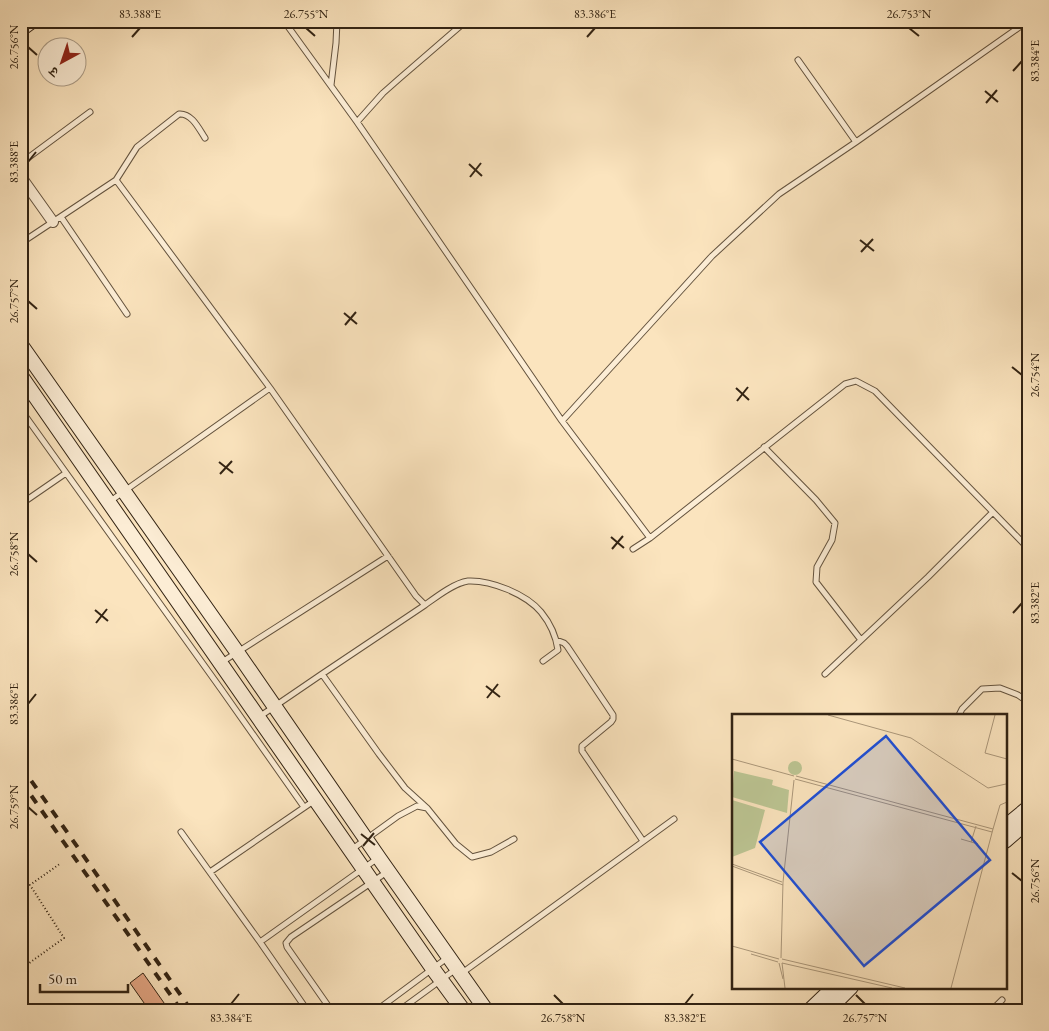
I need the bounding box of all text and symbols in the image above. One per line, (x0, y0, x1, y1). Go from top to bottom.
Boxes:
text: 83.388°E (119, 6, 161, 22)
text: 26.755°N (284, 6, 329, 22)
text: 83.386°E (574, 6, 616, 22)
text: 26.753°N (887, 6, 932, 22)
text: 26.756°N (6, 24, 22, 69)
north arrow (38, 38, 88, 88)
text: 83.384°E (1027, 40, 1043, 82)
text: उ (44, 62, 63, 82)
text: 83.388°E (6, 141, 22, 183)
text: 26.757°N (6, 278, 22, 323)
text: 26.754°N (1027, 352, 1043, 397)
text: 26.758°N (6, 531, 22, 576)
text: 83.382°E (1027, 582, 1043, 624)
text: 83.386°E (6, 683, 22, 725)
inset map (732, 714, 1006, 988)
text: 26.759°N (6, 784, 22, 829)
text: 26.756°N (1027, 858, 1043, 903)
scale bar (40, 961, 128, 993)
text: 50 m (48, 969, 77, 988)
text: 83.384°E (210, 1010, 252, 1026)
text: 26.758°N (541, 1010, 586, 1026)
text: 83.382°E (664, 1010, 706, 1026)
text: 26.757°N (843, 1010, 888, 1026)

